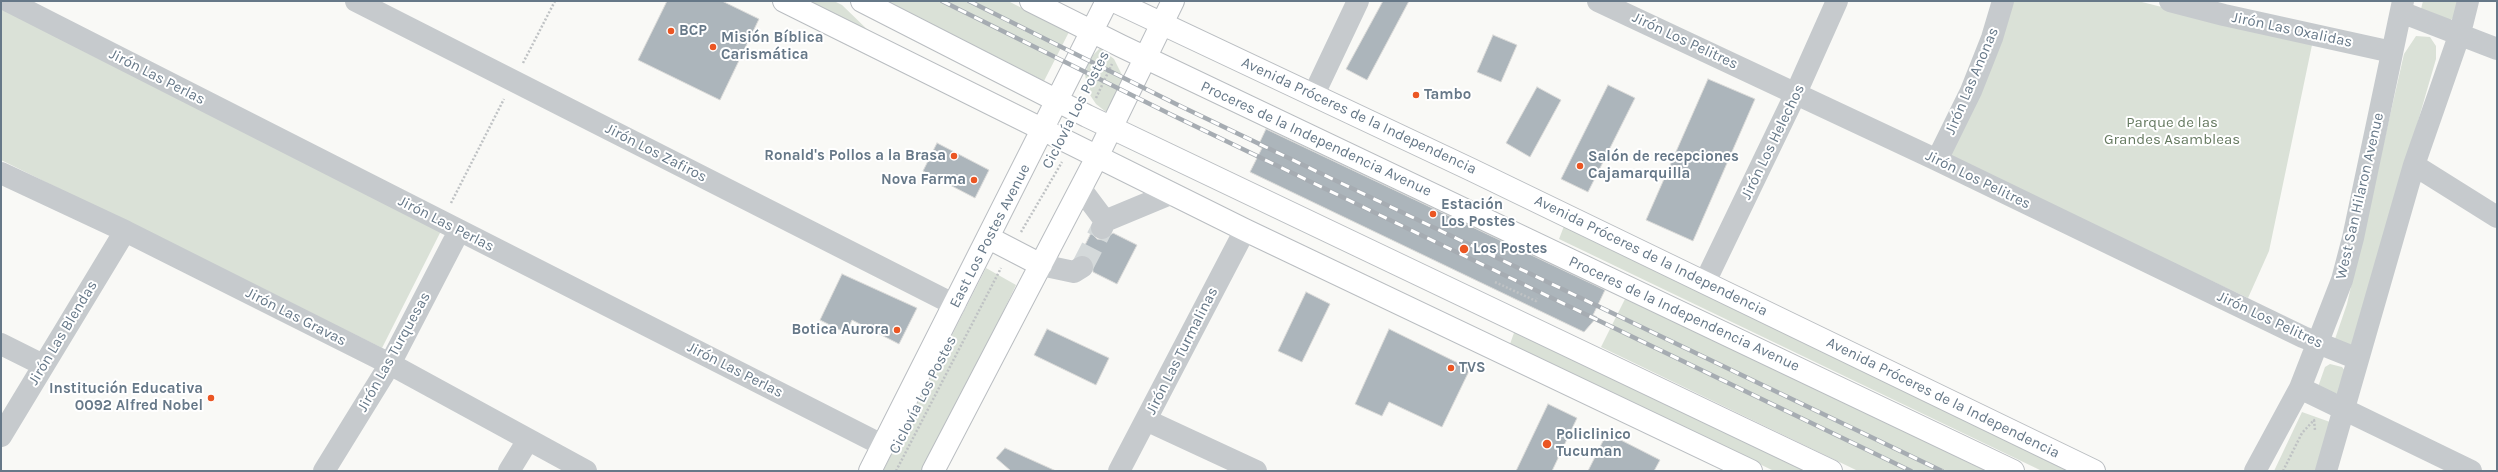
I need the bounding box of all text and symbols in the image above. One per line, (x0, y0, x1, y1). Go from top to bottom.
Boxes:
street label: Jirón Las Oxalidas (2230, 8, 2354, 52)
street label: Jirón Los Pelitres (1629, 9, 1741, 73)
place label: BCP (679, 22, 707, 40)
street label: Jirón Las Anonas (1941, 25, 2003, 137)
marker: BCP (666, 26, 676, 36)
place label: Misión Bíblica Carismática (721, 29, 824, 64)
marker: Misión Bíblica Carismática (708, 42, 718, 52)
street label: Jirón Las Perlas (106, 45, 208, 109)
street label: Ciclovía Los Postes (1038, 48, 1114, 172)
street label: Avenida Próceres de la Independencia (1239, 53, 1479, 179)
street label: Proceres de la Independencia Avenue (1198, 77, 1434, 201)
street label: Jirón Los Helechos (1737, 81, 1809, 203)
place label: Tambo (1424, 86, 1471, 104)
marker: Tambo (1411, 90, 1421, 100)
street label: West San Hilaron Avenue (2332, 111, 2388, 281)
park label: Parque de las Grandes Asambleas (2104, 114, 2240, 149)
street label: Jirón Los Zafiros (602, 120, 710, 186)
place label: Ronald's Pollos a la Brasa (764, 147, 946, 165)
street label: Jirón Los Pelitres (1922, 147, 2034, 213)
place label: Salón de recepciones Cajamarquilla (1588, 148, 1739, 183)
marker: Ronald's Pollos a la Brasa (949, 151, 959, 161)
street label: East Los Postes Avenue (946, 161, 1034, 311)
marker: Salón de recepciones Cajamarquilla (1575, 161, 1585, 171)
place label: Nova Farma (881, 171, 966, 189)
marker: Nova Farma (969, 175, 979, 185)
street label: Jirón Las Perlas (395, 192, 497, 256)
street label: Avenida Próceres de la Independencia (1531, 192, 1771, 320)
place label: Estación Los Postes (1441, 196, 1515, 231)
marker: Estación Los Postes (1428, 209, 1438, 219)
place label: Los Postes (1473, 240, 1547, 258)
marker: Los Postes (1458, 243, 1470, 255)
street label: Proceres de la Independencia Avenue (1566, 252, 1802, 376)
street label: Jirón Las Blendas (25, 277, 101, 389)
street label: Jirón Las Gravas (243, 284, 349, 350)
street label: Jirón Las Turmalinas (1142, 284, 1222, 418)
street label: Jirón Los Pelitres (2214, 288, 2326, 352)
street label: Jirón Las Turquesas (354, 289, 434, 415)
place label: Botica Aurora (792, 321, 889, 339)
marker: Botica Aurora (892, 325, 902, 335)
street label: Ciclovía Los Postes (885, 333, 961, 457)
street label: Avenida Próceres de la Independencia (1823, 334, 2063, 462)
street label: Jirón Las Perlas (684, 338, 786, 402)
place label: TVS (1459, 359, 1486, 377)
marker: TVS (1446, 363, 1456, 373)
place label: Institución Educativa 0092 Alfred Nobel (49, 380, 203, 415)
marker: Institución Educativa 0092 Alfred Nobel (206, 393, 216, 403)
place label: Policlinico Tucuman (1556, 426, 1631, 461)
marker: Policlinico Tucuman (1541, 438, 1553, 450)

